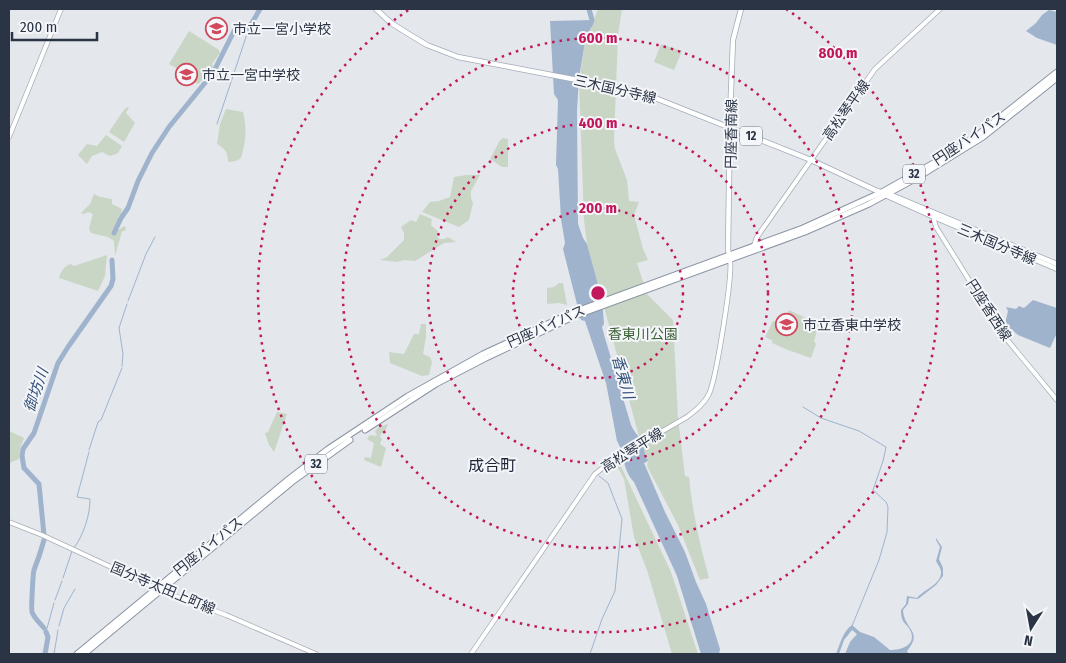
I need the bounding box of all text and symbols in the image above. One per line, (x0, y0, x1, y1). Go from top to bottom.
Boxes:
scale bar (12, 10, 98, 42)
school or university icon: 市立一宮小学校 (205, 17, 229, 41)
text: 200 m (20, 18, 57, 36)
place label: 市立一宮小学校 (233, 21, 331, 38)
text: 600 m (579, 29, 617, 47)
text: 800 m (819, 44, 857, 62)
school or university icon: 市立一宮中学校 (174, 63, 198, 87)
place label: 市立一宮中学校 (202, 67, 300, 84)
street label: 三木国分寺線 (572, 72, 658, 107)
street label: 高松琴平線 (819, 77, 873, 144)
street label: 円座香南線 (722, 99, 741, 169)
street label: 円座バイパス (930, 108, 1009, 169)
text: 400 m (579, 114, 617, 132)
road number: 12 (740, 126, 762, 146)
road number: 32 (903, 164, 925, 183)
text: 200 m (578, 199, 617, 217)
street label: 三木国分寺線 (955, 220, 1039, 269)
street label: 円座香西線 (962, 276, 1015, 344)
centre of rings (589, 284, 607, 302)
street label: 円座バイパス (504, 302, 588, 351)
school or university icon: 市立香東中学校 (775, 313, 799, 337)
place label: 市立香東中学校 (803, 317, 901, 334)
park label: 香東川公園 (608, 326, 678, 343)
water label: 香東川 (608, 353, 638, 403)
water label: 御坊川 (20, 364, 52, 414)
street label: 高松琴平線 (598, 425, 666, 476)
road number: 32 (305, 454, 327, 474)
district label: 成合町 (468, 456, 516, 475)
street label: 円座バイパス (170, 513, 246, 579)
street label: 国分寺太田上町線 (108, 559, 218, 618)
north arrow (1006, 603, 1056, 653)
text: N (1023, 631, 1034, 649)

